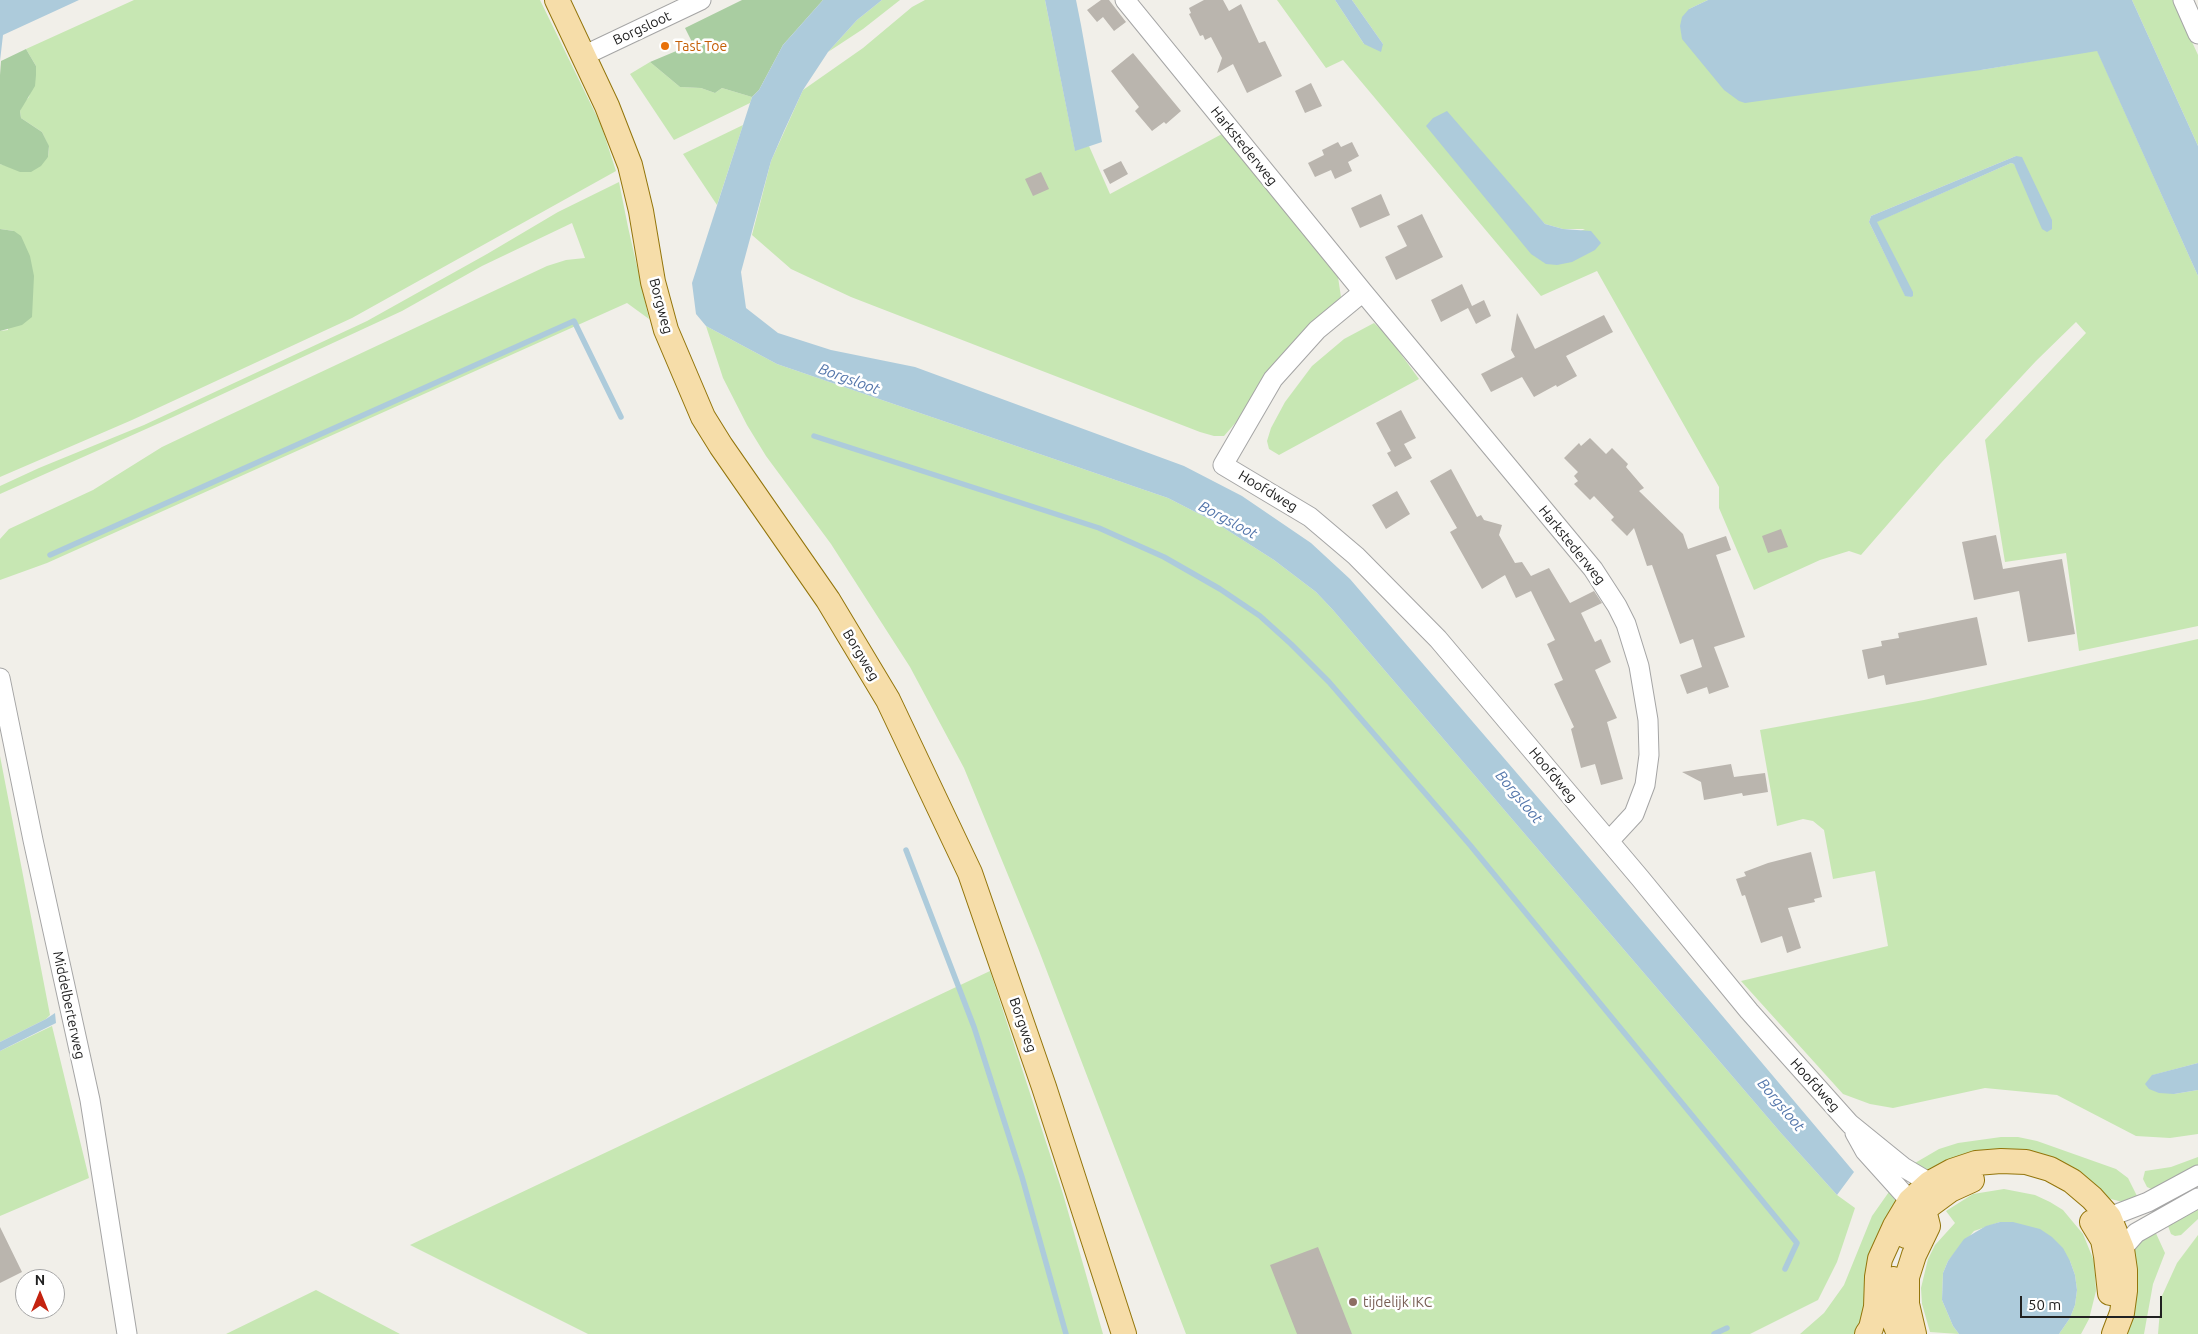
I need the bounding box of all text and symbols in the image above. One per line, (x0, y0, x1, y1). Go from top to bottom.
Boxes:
street label: Borgsloot (610, 7, 674, 49)
place label: Tast Toe (675, 38, 727, 54)
marker: Tast Toe (659, 40, 671, 52)
street label: Harkstederweg (1207, 103, 1281, 189)
street label: Borgweg (646, 276, 676, 336)
water label: Borgsloot (816, 360, 882, 398)
street label: Hoofdweg (1235, 467, 1301, 515)
water label: Borgsloot (1196, 497, 1260, 543)
street label: Harkstederweg (1535, 502, 1609, 588)
street label: Borgweg (839, 626, 883, 684)
street label: Hoofdweg (1525, 744, 1581, 806)
water label: Borgsloot (1492, 767, 1546, 827)
street label: Middelberterweg (49, 949, 89, 1061)
street label: Borgweg (1006, 995, 1040, 1055)
street label: Hoofdweg (1787, 1055, 1843, 1115)
water label: Borgsloot (1754, 1075, 1808, 1135)
north arrow (15, 1269, 65, 1319)
text: N (35, 1272, 45, 1288)
scale bar (2023, 1286, 2166, 1318)
place label: tijdelijk IKC (1363, 1294, 1432, 1310)
marker: tijdelijk IKC (1347, 1296, 1359, 1308)
text: 50 m (2028, 1296, 2061, 1313)

